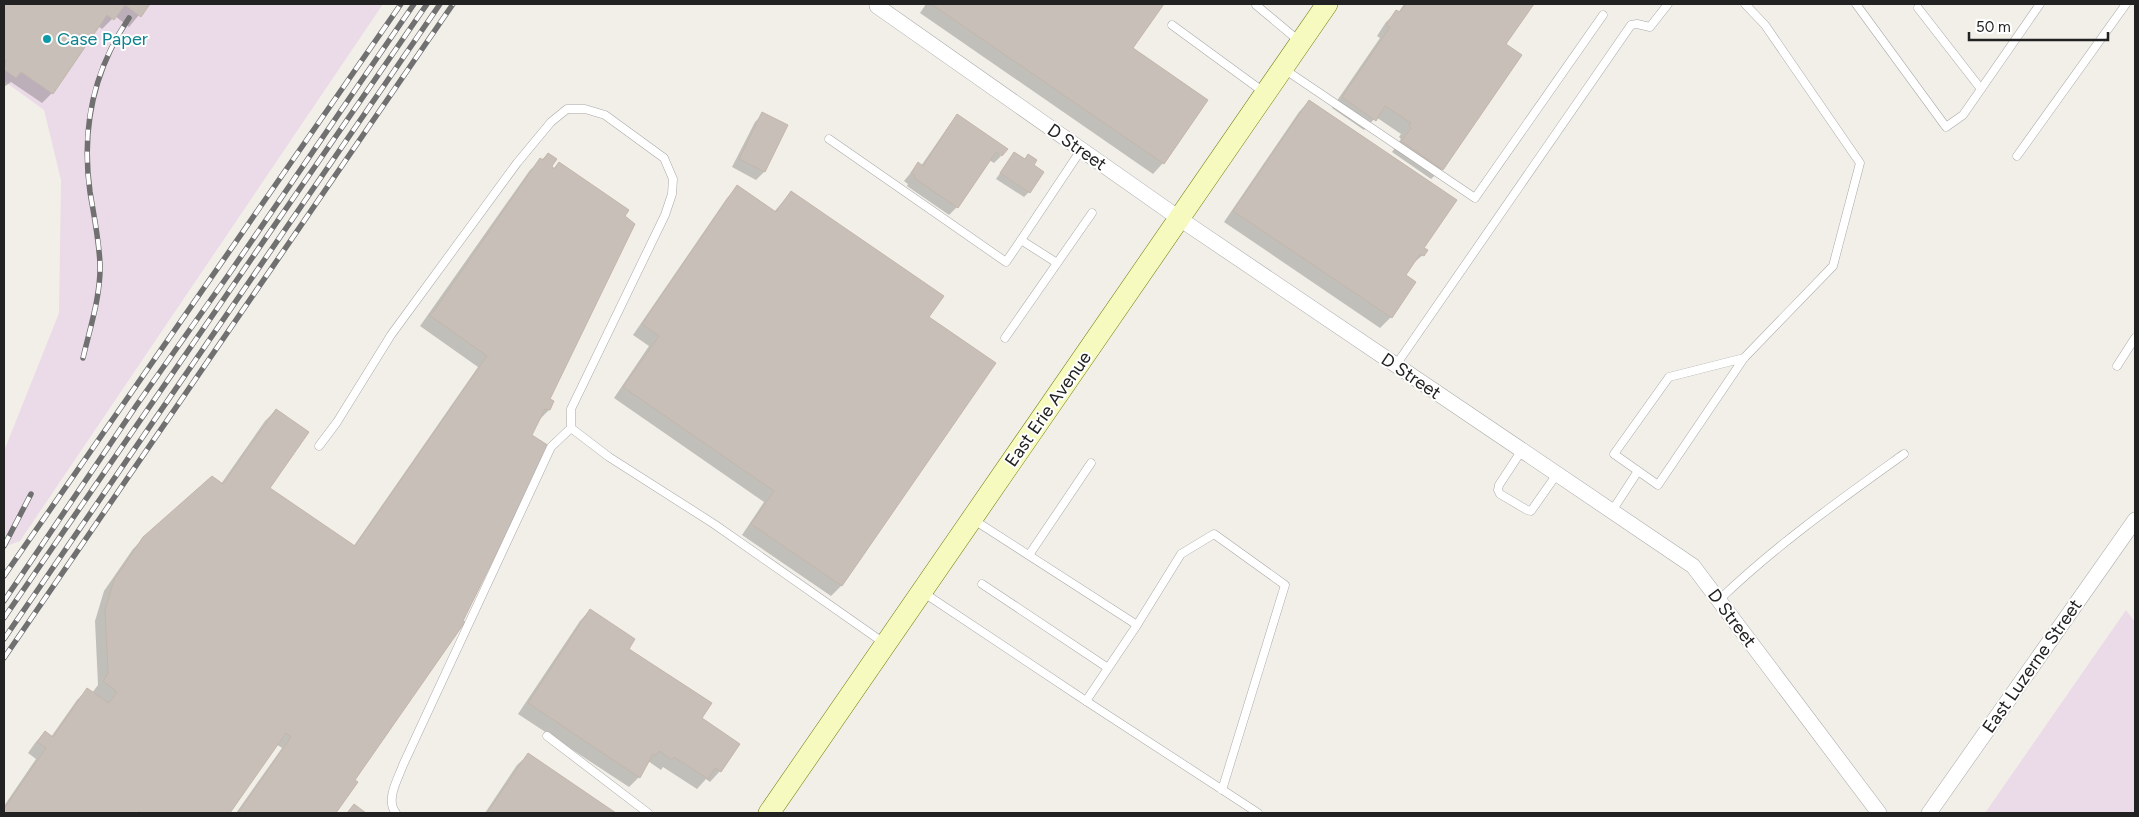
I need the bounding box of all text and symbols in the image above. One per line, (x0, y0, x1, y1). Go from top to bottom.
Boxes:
scale bar (1969, 10, 2108, 42)
text: 50 m (1976, 18, 2011, 36)
place label: Case Paper (57, 28, 148, 50)
marker: Case Paper (41, 33, 53, 45)
street label: D Street (1043, 119, 1111, 175)
street label: East Erie Avenue (1000, 347, 1096, 471)
street label: D Street (1377, 348, 1445, 404)
street label: D Street (1703, 585, 1761, 652)
street label: East Luzerne Street (1978, 595, 2087, 737)

